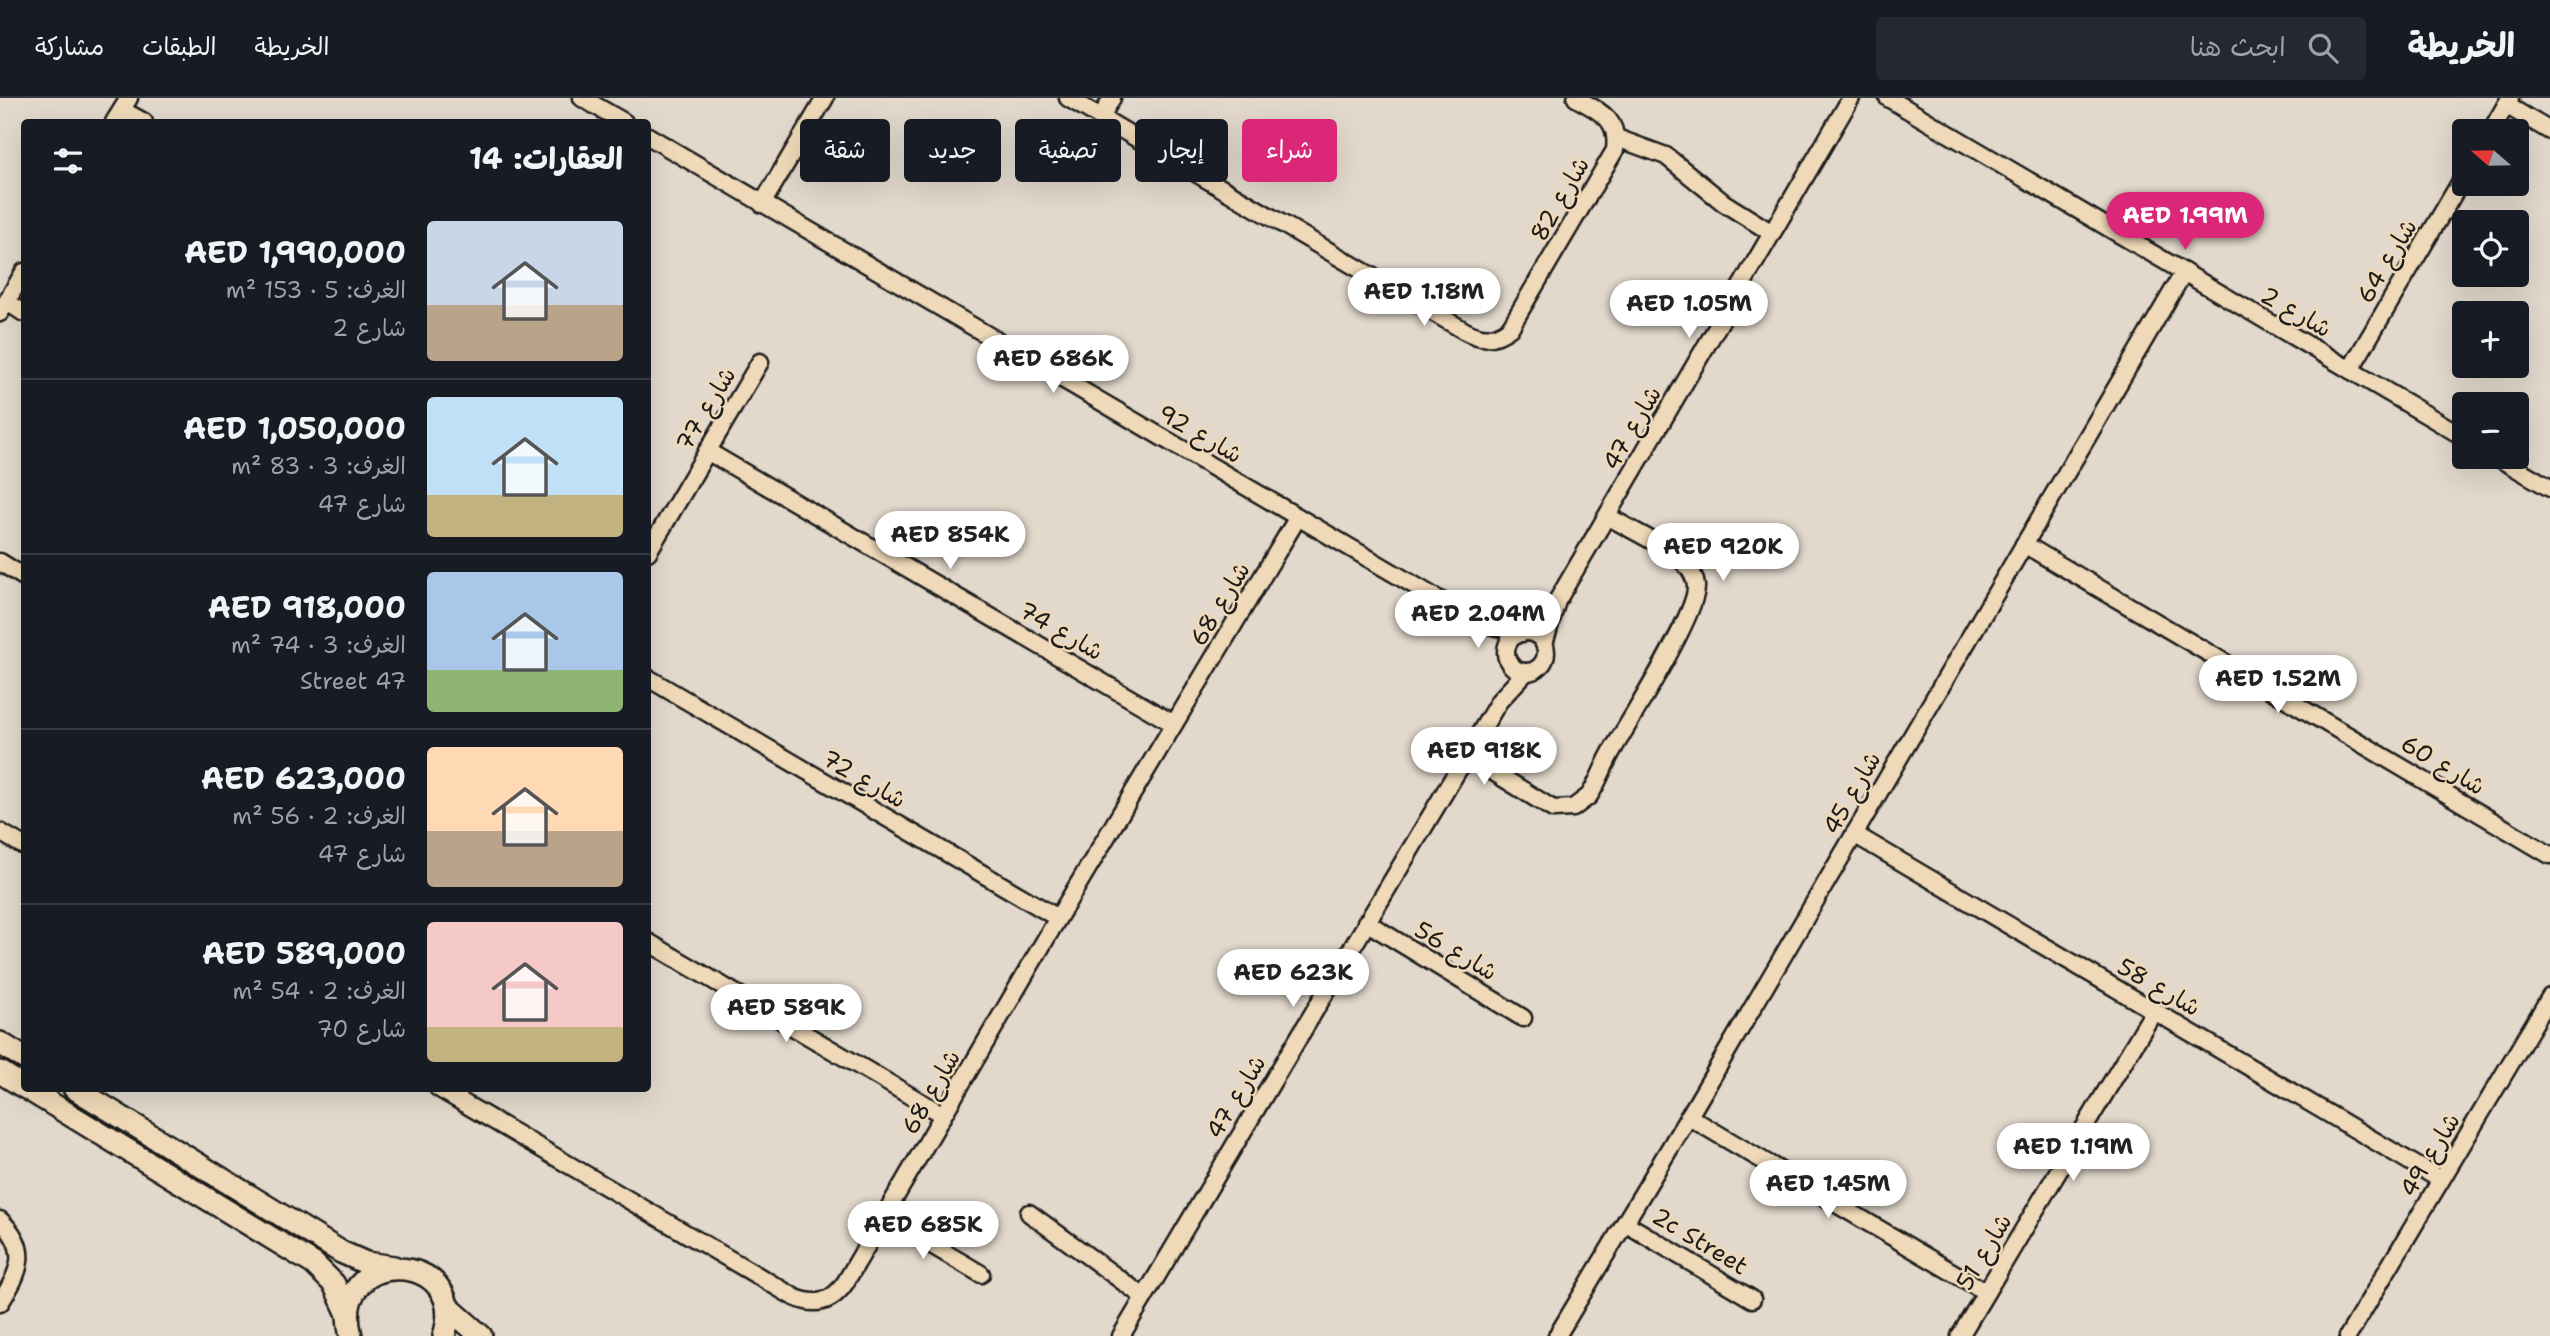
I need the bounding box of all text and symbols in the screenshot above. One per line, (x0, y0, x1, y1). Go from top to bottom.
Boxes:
search box (1876, 17, 2366, 80)
text: الخريطة (2408, 23, 2515, 68)
text: ابحث هنا (2190, 29, 2286, 64)
icon: search (2304, 29, 2342, 67)
text: مشاركة (35, 31, 104, 63)
text: الطبقات (142, 31, 217, 63)
text: الخريطة (255, 31, 329, 63)
chip: شقة (800, 119, 890, 182)
chip: جديد (904, 119, 1001, 182)
chip: تصفية (1015, 119, 1121, 182)
chip: إيجار (1135, 119, 1228, 182)
chip: شراء (1242, 119, 1337, 182)
north arrow (2452, 119, 2529, 196)
map controls (2452, 119, 2529, 469)
text: العقارات: 14 (469, 138, 623, 179)
icon: filters (49, 142, 87, 180)
street label: شارع 82 (1523, 151, 1598, 247)
pin: AED 1.99M (2105, 192, 2265, 252)
text: AED 1.99M (2122, 200, 2248, 230)
button: locate (2452, 210, 2529, 287)
street label: شارع 64 (2349, 213, 2425, 310)
text: AED 1,990,000 (184, 232, 406, 273)
icon: home (483, 249, 567, 333)
pin: AED 1.18M (1344, 268, 1504, 328)
text: الغرف: 5 · 153 m² (226, 275, 406, 305)
text: AED 1.18M (1364, 276, 1484, 306)
street label: شارع 2 (2254, 279, 2337, 346)
pin: AED 1.05M (1609, 280, 1769, 340)
text: AED 1.05M (1626, 288, 1752, 318)
button: + (2452, 301, 2529, 378)
text: شارع 2 (332, 313, 406, 343)
pin: AED 686K (981, 336, 1125, 395)
text: AED 686K (993, 343, 1113, 373)
street label: شارع 77 (669, 361, 744, 457)
street label: شارع 47 (1595, 380, 1670, 476)
button: − (2452, 392, 2529, 469)
street label: شارع 92 (1151, 397, 1248, 472)
text: AED 1,050,000 (183, 408, 406, 449)
icon: home (483, 425, 567, 509)
text: الغرف: 3 · 83 m² (231, 451, 406, 481)
text: شارع 47 (318, 489, 406, 519)
pin: AED 854K (878, 512, 1022, 571)
text: AED 854K (891, 519, 1009, 549)
pin: AED 920K (1651, 524, 1795, 583)
text: AED 920K (1663, 531, 1783, 561)
street label: شارع 68 (1182, 556, 1258, 653)
text: AED 918,000 (208, 587, 406, 628)
pin: AED 2.04M (1398, 590, 1558, 650)
street label: شارع 74 (1012, 594, 1109, 669)
text: AED 2.04M (1411, 598, 1545, 628)
icon: home (483, 600, 567, 684)
text: الغرف: 3 · 74 m² (231, 630, 406, 660)
pin: AED 1.52M (2198, 656, 2358, 715)
text: AED 1.52M (2215, 663, 2341, 693)
text: 47 Street (300, 666, 406, 696)
street label: شارع 60 (2394, 727, 2491, 804)
pin: AED 918K (1412, 728, 1556, 787)
text: AED 918K (1427, 735, 1541, 765)
street label: شارع 72 (816, 742, 912, 817)
street label: شارع 45 (1815, 746, 1889, 841)
text: AED 623,000 (201, 758, 406, 799)
icon: home (483, 775, 567, 859)
text: الغرف: 2 · 56 m² (232, 801, 406, 831)
text: شارع 47 (318, 839, 406, 869)
street label: شارع 56 (1408, 914, 1503, 989)
text: AED 589,000 (202, 933, 406, 974)
icon: home (483, 950, 567, 1034)
pin: AED 623K (1221, 950, 1365, 1009)
street label: شارع 58 (2111, 950, 2206, 1024)
text: AED 623K (1233, 957, 1353, 987)
text: الغرف: 2 · 54 m² (233, 976, 406, 1006)
pin: AED 589K (714, 984, 858, 1044)
text: AED 589K (727, 992, 845, 1022)
text: شارع 70 (317, 1014, 406, 1044)
street label: شارع 68 (894, 1044, 969, 1141)
street label: شارع 47 (1199, 1049, 1274, 1145)
street label: شارع 49 (2392, 1107, 2468, 1203)
pin: AED 1.19M (1993, 1124, 2153, 1183)
text: AED 1.19M (2013, 1131, 2133, 1161)
pin: AED 1.45M (1748, 1160, 1908, 1220)
text: AED 1.45M (1766, 1168, 1890, 1198)
street label: 2c Street (1646, 1200, 1754, 1282)
pin: AED 685K (851, 1202, 995, 1261)
street label: شارع 51 (1949, 1208, 2020, 1297)
text: AED 685K (864, 1209, 982, 1239)

